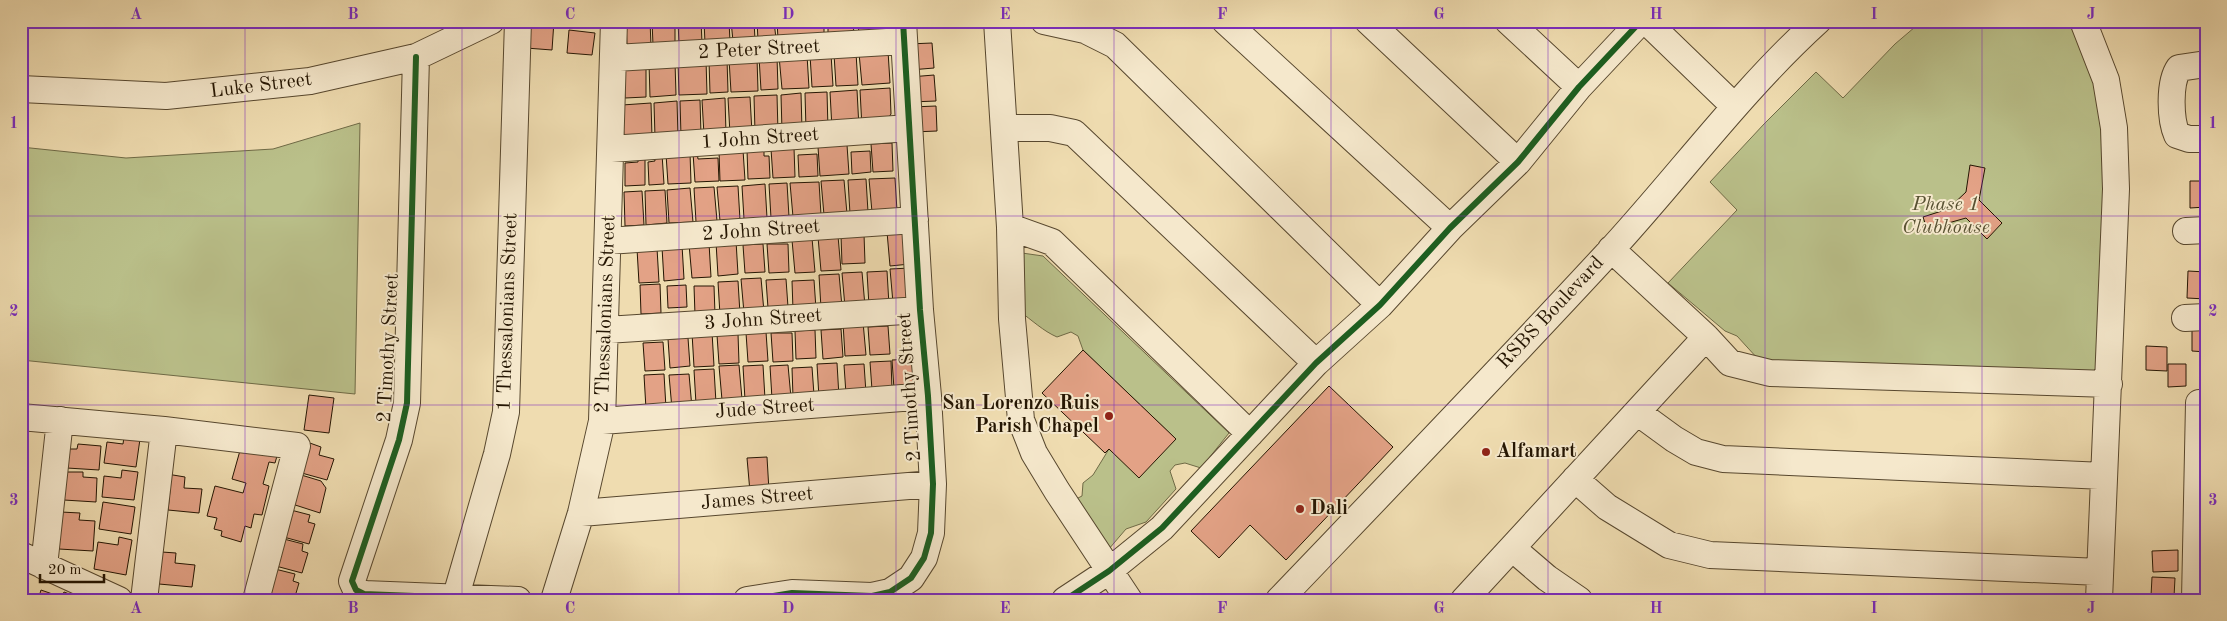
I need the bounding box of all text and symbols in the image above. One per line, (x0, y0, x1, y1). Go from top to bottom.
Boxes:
text: A (130, 7, 142, 23)
text: B (347, 7, 359, 23)
text: C (565, 7, 575, 23)
text: D (782, 7, 794, 23)
text: E (999, 7, 1011, 23)
text: F (1217, 7, 1228, 23)
text: G (1433, 7, 1445, 23)
text: H (1649, 7, 1663, 23)
text: I (1870, 7, 1878, 23)
text: J (2087, 7, 2096, 23)
street label: 2 Peter Street (698, 37, 820, 63)
street label: Luke Street (209, 70, 313, 102)
text: 1 (9, 116, 19, 132)
text: 1 (2208, 116, 2218, 132)
street label: 1 John Street (700, 125, 820, 153)
park label: Phase 1 Clubhouse (1902, 195, 1990, 238)
street label: 1 Thessalonians Street (495, 213, 521, 411)
street label: 2 Thessalonians Street (593, 215, 619, 413)
street label: 2 John Street (701, 217, 821, 245)
street label: RSBS Boulevard (1494, 253, 1608, 373)
street label: 2 Timothy Street (375, 273, 403, 423)
text: 2 (9, 304, 19, 320)
text: 2 (2208, 304, 2218, 320)
street label: 3 John Street (703, 306, 823, 334)
street label: 2 Timothy Street (895, 312, 925, 462)
place label: San Lorenzo Ruis Parish Chapel (942, 394, 1099, 437)
street label: Jude Street (715, 396, 815, 422)
marker: San Lorenzo Ruis Parish Chapel (1103, 410, 1115, 422)
place label: Alfamart (1496, 442, 1577, 462)
marker: Alfamart (1480, 446, 1492, 458)
street label: James Street (700, 484, 814, 514)
text: 3 (9, 493, 19, 509)
text: 3 (2208, 493, 2218, 509)
place label: Dali (1310, 499, 1348, 519)
marker: Dali (1294, 503, 1306, 515)
scale bar (40, 551, 104, 583)
text: 20 m (48, 563, 82, 578)
text: A (130, 601, 142, 617)
text: B (347, 601, 359, 617)
text: C (565, 601, 575, 617)
text: D (782, 601, 794, 617)
text: E (999, 601, 1011, 617)
text: F (1217, 601, 1228, 617)
text: G (1433, 601, 1445, 617)
text: H (1649, 601, 1663, 617)
text: I (1870, 601, 1878, 617)
text: J (2087, 601, 2096, 617)

